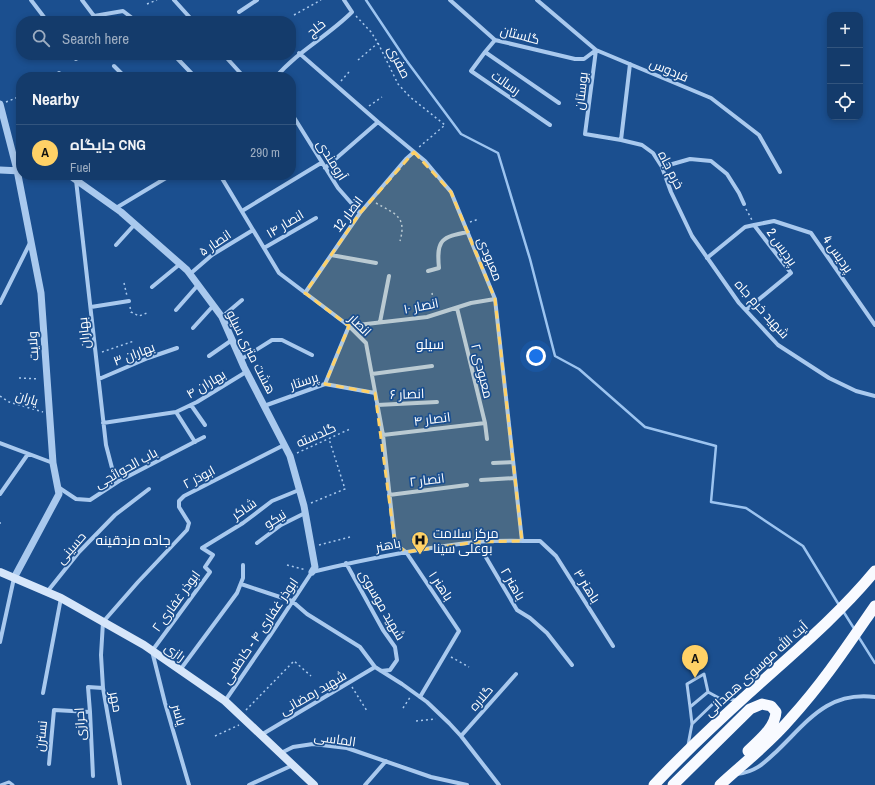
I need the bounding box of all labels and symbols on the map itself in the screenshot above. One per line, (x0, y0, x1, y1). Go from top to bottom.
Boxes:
street label: خلج (303, 15, 329, 41)
street label: گلستان (498, 22, 542, 48)
street label: صفری (384, 43, 414, 81)
street label: فردوس (647, 54, 691, 86)
street label: رسالت (488, 67, 524, 99)
street label: بوستان (570, 71, 592, 111)
street label: آرومندی (313, 137, 351, 184)
street label: خرم جاه (653, 148, 688, 193)
street label: انصار 12 (329, 193, 367, 235)
street label: انصار ۱۴ (263, 206, 307, 242)
street label: پردیس 2 (762, 225, 801, 270)
street label: انصار ۵ (196, 226, 234, 260)
street label: پردیس 4 (818, 232, 857, 277)
street label: معبودی (474, 235, 506, 283)
street label: شهید خرم جاه (730, 276, 793, 343)
street label: انصار ۱۰ (402, 294, 440, 318)
street label: هشت متری سیلو (223, 307, 279, 397)
street label: انصار (344, 309, 375, 340)
street label: بهاران (74, 316, 94, 350)
street label: ولایت (23, 331, 43, 361)
district label: سیلو (416, 335, 444, 353)
street label: بهاران ۳ (111, 338, 157, 370)
street label: معبودی ۲ (467, 342, 497, 400)
your location (526, 346, 546, 366)
street label: بهاران ۴ (183, 366, 229, 402)
street label: پرستار (287, 368, 321, 395)
street label: انصار ۶ (389, 385, 425, 403)
street label: یاران (14, 387, 41, 410)
street label: انصار ۴ (413, 408, 451, 430)
street label: گلدسته (293, 419, 339, 451)
street label: باب الحوائجی (92, 444, 160, 492)
street label: ابوذر ۲ (180, 462, 218, 492)
street label: انصار ۲ (409, 469, 445, 491)
street label: شاکر (227, 494, 260, 524)
street label: نیکو (261, 506, 289, 532)
place label: مرکز سلامت بوعلی سینا (433, 525, 499, 557)
street label: حسینی (52, 528, 90, 568)
hospital icon: مرکز سلامت بوعلی سینا (410, 530, 430, 555)
district label: جاده مزدقینه (96, 531, 170, 549)
street label: باهنر (373, 534, 402, 556)
street label: باهنر ۲ (497, 565, 529, 603)
street label: باهنر ۳ (570, 566, 604, 606)
street label: ابوذر غفاری ۲ (148, 567, 204, 635)
street label: شهید موسوی (355, 567, 409, 643)
street label: باهنر ۱ (425, 568, 457, 604)
street label: ابوذر غفاری ۴ - کاظمی (218, 574, 302, 688)
street label: آیت الله موسوی همدانی (701, 618, 812, 720)
street label: رازی (161, 639, 189, 665)
pin: A (682, 645, 708, 678)
street label: شهید رمضانی (276, 667, 350, 719)
street label: گلاره (465, 682, 497, 714)
street label: مهر (106, 689, 126, 714)
street label: یاسر (168, 701, 190, 728)
street label: احرازی (71, 707, 89, 741)
street label: نسترن (31, 720, 51, 752)
street label: الماسی (313, 728, 357, 750)

